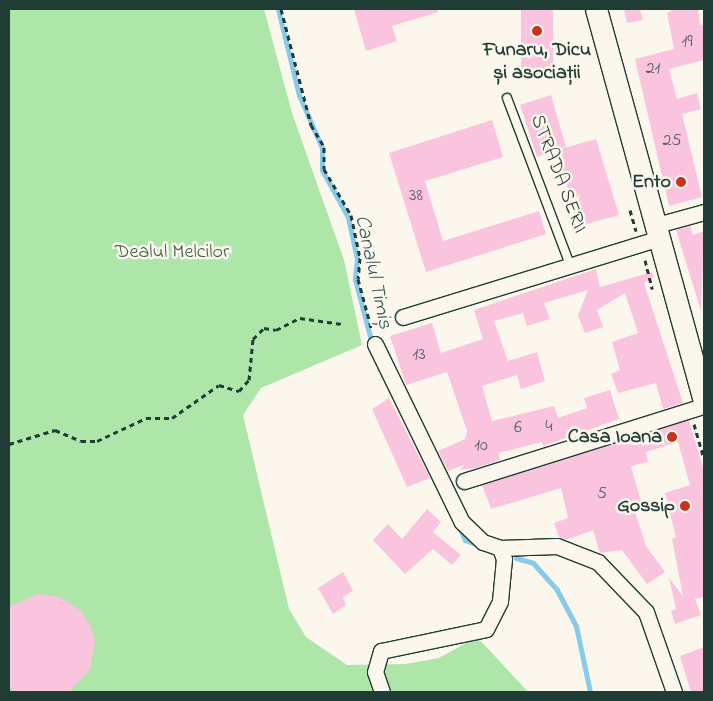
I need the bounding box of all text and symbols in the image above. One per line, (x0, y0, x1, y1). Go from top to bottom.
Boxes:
marker: Funaru, Dicu și asociații (531, 25, 543, 37)
house number: 19 (681, 31, 693, 53)
place label: Funaru, Dicu și asociații (483, 39, 591, 86)
house number: 21 (646, 58, 660, 80)
street label: STRADA SERII (524, 111, 592, 237)
house number: 25 (662, 130, 682, 152)
place label: Ento (632, 170, 671, 194)
marker: Ento (675, 176, 687, 188)
house number: 38 (409, 185, 423, 207)
water label: Canalul Timiș (349, 213, 397, 331)
park label: Dealul Melcilor (115, 240, 229, 264)
house number: 13 (412, 344, 426, 366)
house number: 4 (545, 416, 553, 438)
house number: 6 (514, 417, 522, 439)
place label: Casa Ioana (568, 425, 662, 449)
marker: Casa Ioana (666, 431, 678, 443)
house number: 10 (474, 435, 488, 457)
house number: 5 (597, 483, 607, 505)
place label: Gossip (617, 494, 675, 518)
marker: Gossip (679, 500, 691, 512)

